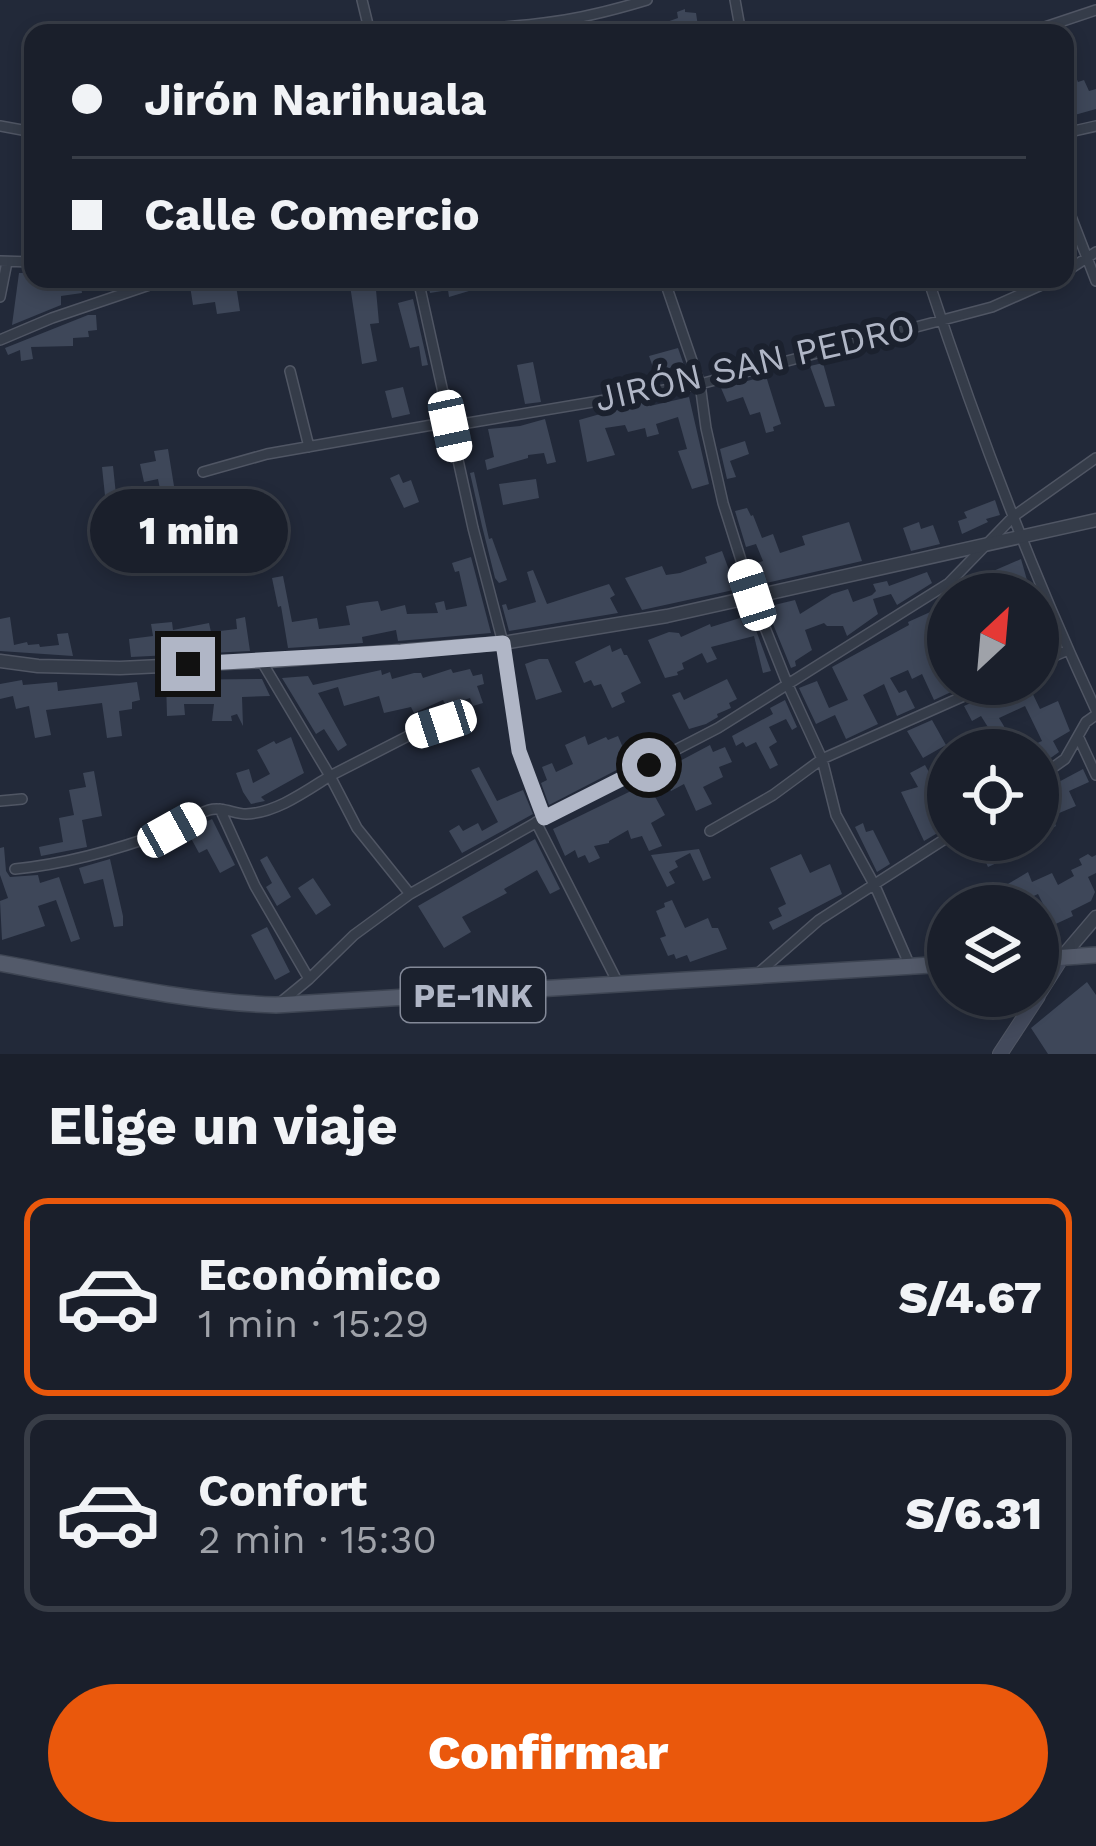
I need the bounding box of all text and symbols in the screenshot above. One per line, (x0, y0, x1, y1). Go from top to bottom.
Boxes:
text: Jirón Narihuala (144, 73, 486, 126)
text: Calle Comercio (144, 188, 480, 241)
street label: JIRÓN SAN PEDRO (591, 306, 919, 420)
car (425, 387, 475, 465)
callout: 1 min (89, 490, 287, 574)
text: 1 min (139, 508, 239, 553)
car (724, 555, 780, 635)
north arrow (927, 573, 1059, 705)
map controls (927, 573, 1059, 1017)
route end (161, 637, 215, 691)
car (401, 696, 481, 752)
button: locate (927, 729, 1059, 861)
route start (622, 738, 676, 792)
car (132, 797, 212, 863)
button: layers (927, 885, 1059, 1017)
road number: PE-1NK (401, 968, 545, 1022)
text: Elige un viaje (48, 1094, 398, 1157)
icon: car (54, 1243, 162, 1351)
text: Económico (198, 1248, 441, 1301)
text: S/4.67 (899, 1271, 1042, 1324)
text: 1 min · 15:29 (198, 1301, 429, 1346)
icon: car (54, 1459, 162, 1567)
text: Confort (198, 1464, 367, 1517)
text: S/6.31 (905, 1487, 1042, 1540)
text: 2 min · 15:30 (198, 1517, 437, 1562)
button: Confirmar (48, 1684, 1048, 1822)

